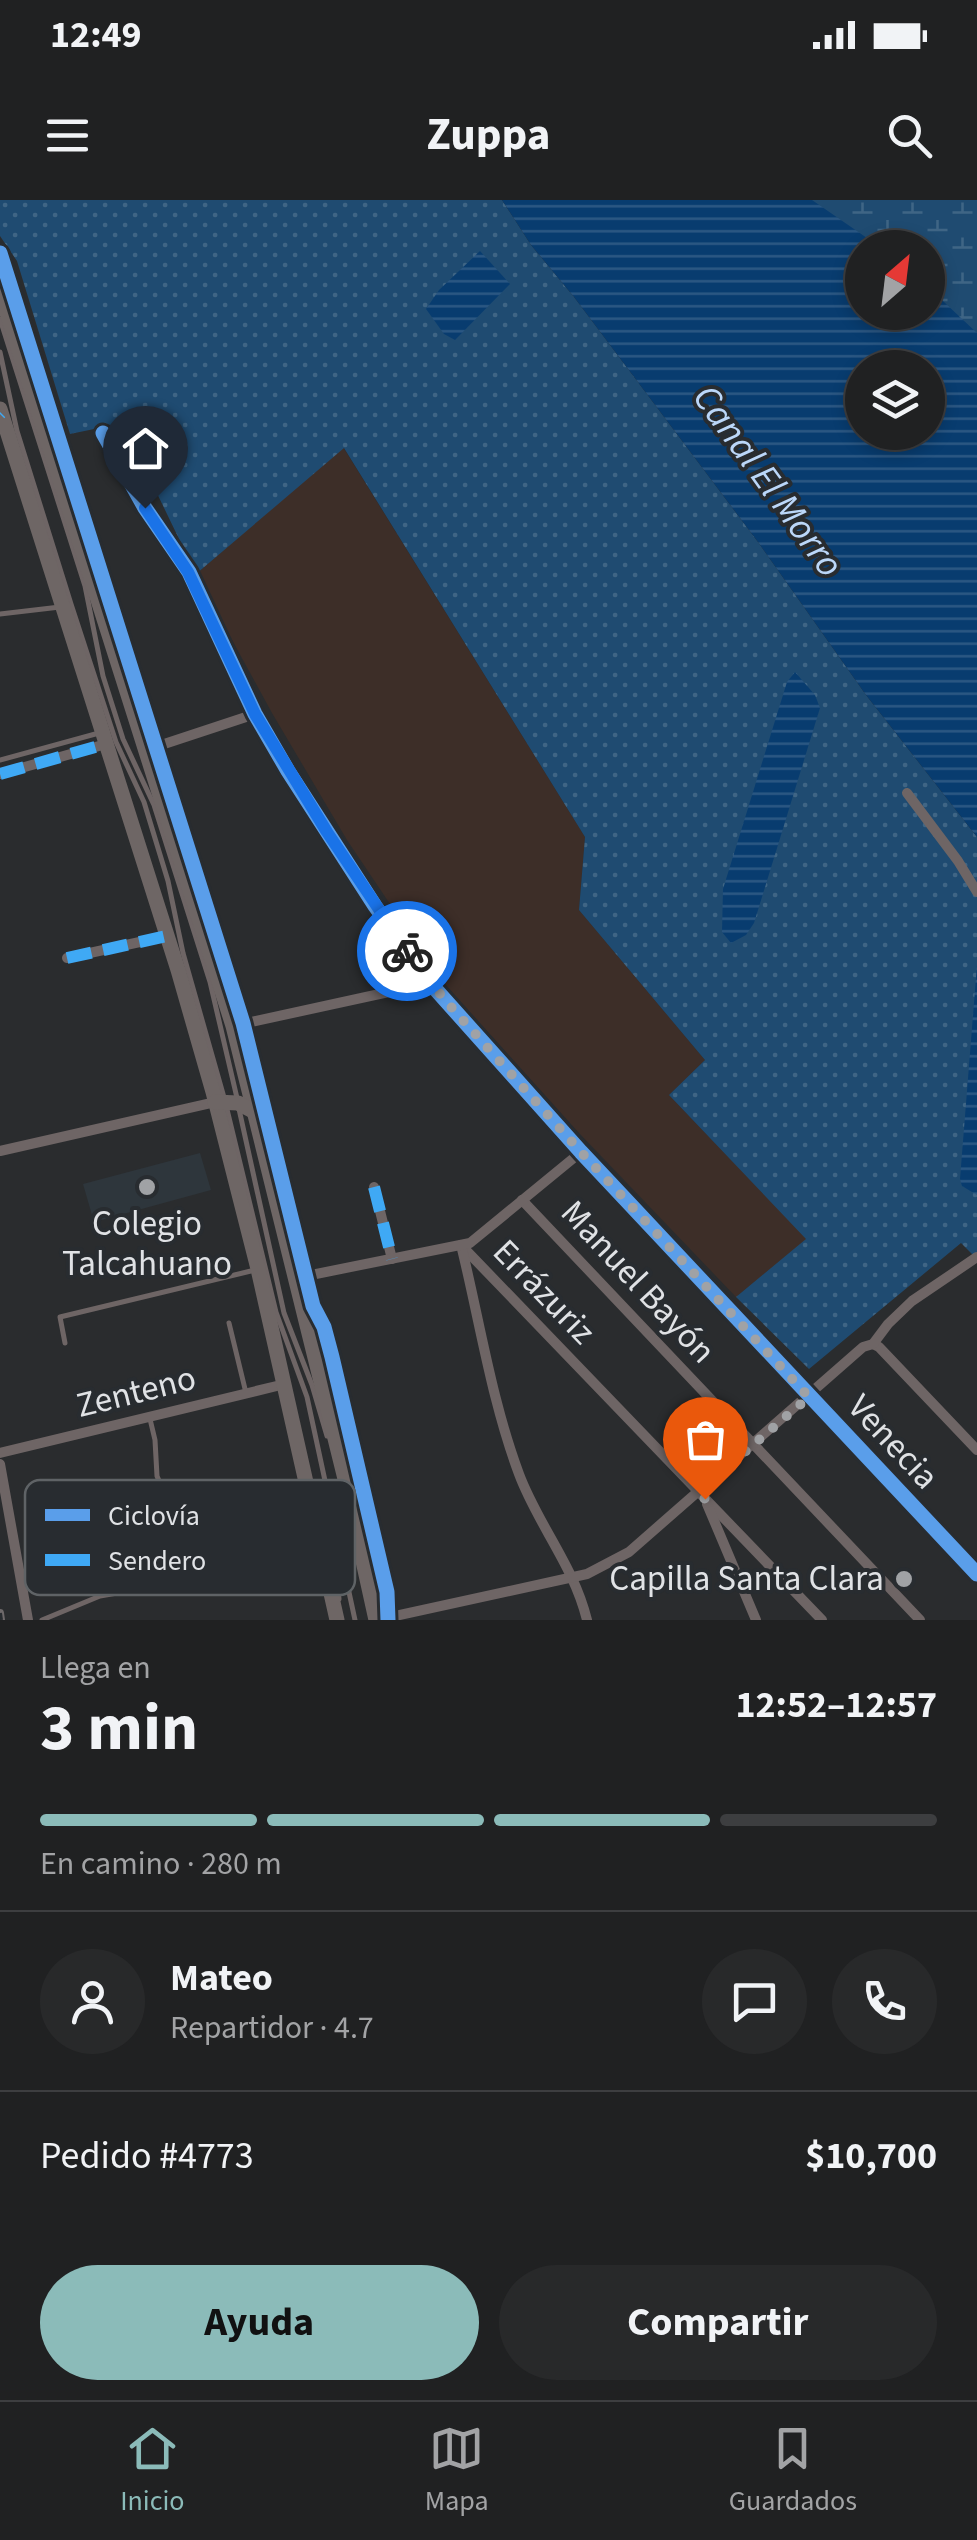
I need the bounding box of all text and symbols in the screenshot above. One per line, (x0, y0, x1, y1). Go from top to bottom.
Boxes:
text: 12:49 (50, 8, 142, 62)
text: Zuppa (426, 103, 551, 167)
icon: menu (40, 108, 95, 163)
icon: search (882, 108, 937, 163)
north arrow (845, 230, 945, 330)
map controls (845, 230, 945, 450)
button: layers (845, 350, 945, 450)
water label: Canal El Morro (680, 374, 856, 588)
pin (103, 406, 188, 509)
icon: home (118, 421, 173, 476)
courier (357, 901, 457, 1001)
icon: bike (380, 924, 435, 979)
marker: Colegio Talcahuano (136, 1176, 158, 1198)
street label: Manuel Bayón (549, 1189, 727, 1375)
place label: Colegio Talcahuano (62, 1199, 232, 1289)
street label: Errázuriz (481, 1228, 607, 1356)
street label: Zenteno (71, 1353, 201, 1431)
street label: Venecia (836, 1383, 950, 1501)
pin (663, 1397, 748, 1500)
icon: bag (678, 1412, 733, 1467)
legend (25, 1480, 355, 1595)
text: Ciclovía (108, 1496, 200, 1536)
text: Sendero (108, 1541, 206, 1581)
place label: Capilla Santa Clara (609, 1554, 884, 1604)
marker: Capilla Santa Clara (893, 1568, 915, 1590)
text: Llega en (40, 1645, 151, 1691)
text: 12:52–12:57 (735, 1678, 937, 1732)
text: 3 min (40, 1682, 198, 1775)
text: En camino · 280 m (40, 1841, 282, 1887)
button: person (40, 1949, 145, 2054)
button: chat (702, 1949, 807, 2054)
button: phone (832, 1949, 937, 2054)
text: Mateo (170, 1951, 273, 2005)
text: Repartidor · 4.7 (170, 2005, 374, 2051)
text: Pedido #4773 (40, 2129, 254, 2183)
text: $10,700 (805, 2129, 937, 2183)
button: Ayuda (40, 2265, 479, 2380)
button: Compartir (499, 2265, 937, 2380)
tab: Inicio (120, 2421, 185, 2521)
tab: Mapa (425, 2421, 489, 2521)
tab: Guardados (729, 2421, 857, 2521)

